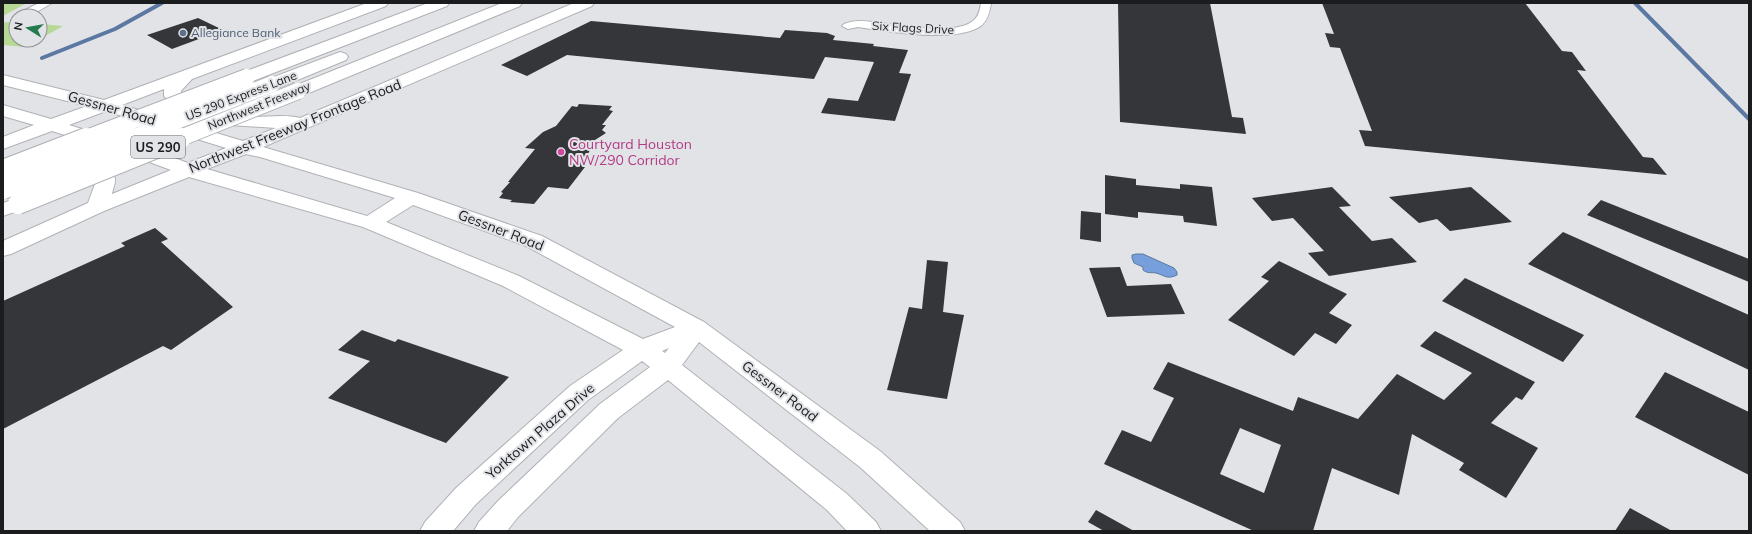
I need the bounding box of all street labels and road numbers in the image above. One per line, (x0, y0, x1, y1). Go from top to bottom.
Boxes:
street label: Six Flags Drive (872, 18, 954, 37)
street label: US 290 Express Lane (183, 67, 299, 124)
street label: Northwest Freeway Frontage Road (186, 75, 404, 177)
street label: Northwest Freeway (205, 78, 313, 133)
street label: Gessner Road (66, 87, 158, 129)
road number: US 290 (131, 136, 185, 158)
street label: Gessner Road (455, 205, 547, 255)
street label: Gessner Road (738, 357, 822, 425)
street label: Yorktown Plaza Drive (481, 379, 598, 484)

